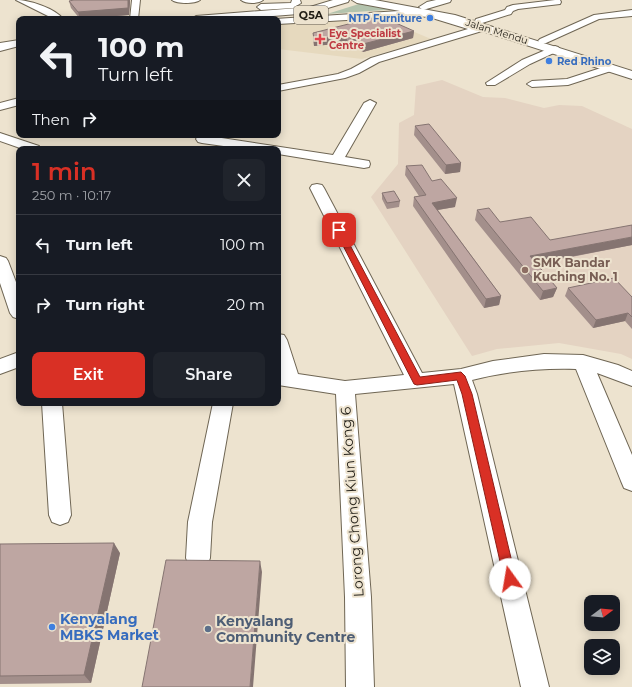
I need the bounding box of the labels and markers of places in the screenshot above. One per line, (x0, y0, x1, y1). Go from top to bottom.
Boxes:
place label: NTP Furniture (349, 12, 422, 25)
marker: NTP Furniture (425, 13, 435, 23)
place label: Eye Specialist Centre (329, 27, 402, 52)
marker: Eye Specialist Centre (314, 33, 326, 45)
place label: Red Rhino (557, 55, 612, 68)
marker: Red Rhino (544, 56, 554, 66)
pin (322, 213, 356, 247)
place label: SMK Bandar Kuching No. 1 (533, 255, 618, 284)
marker: SMK Bandar Kuching No. 1 (520, 265, 530, 275)
place label: Kenyalang MBKS Market (60, 610, 159, 644)
place label: Kenyalang Community Centre (216, 612, 355, 646)
marker: Kenyalang MBKS Market (47, 622, 57, 632)
marker: Kenyalang Community Centre (203, 624, 213, 634)

